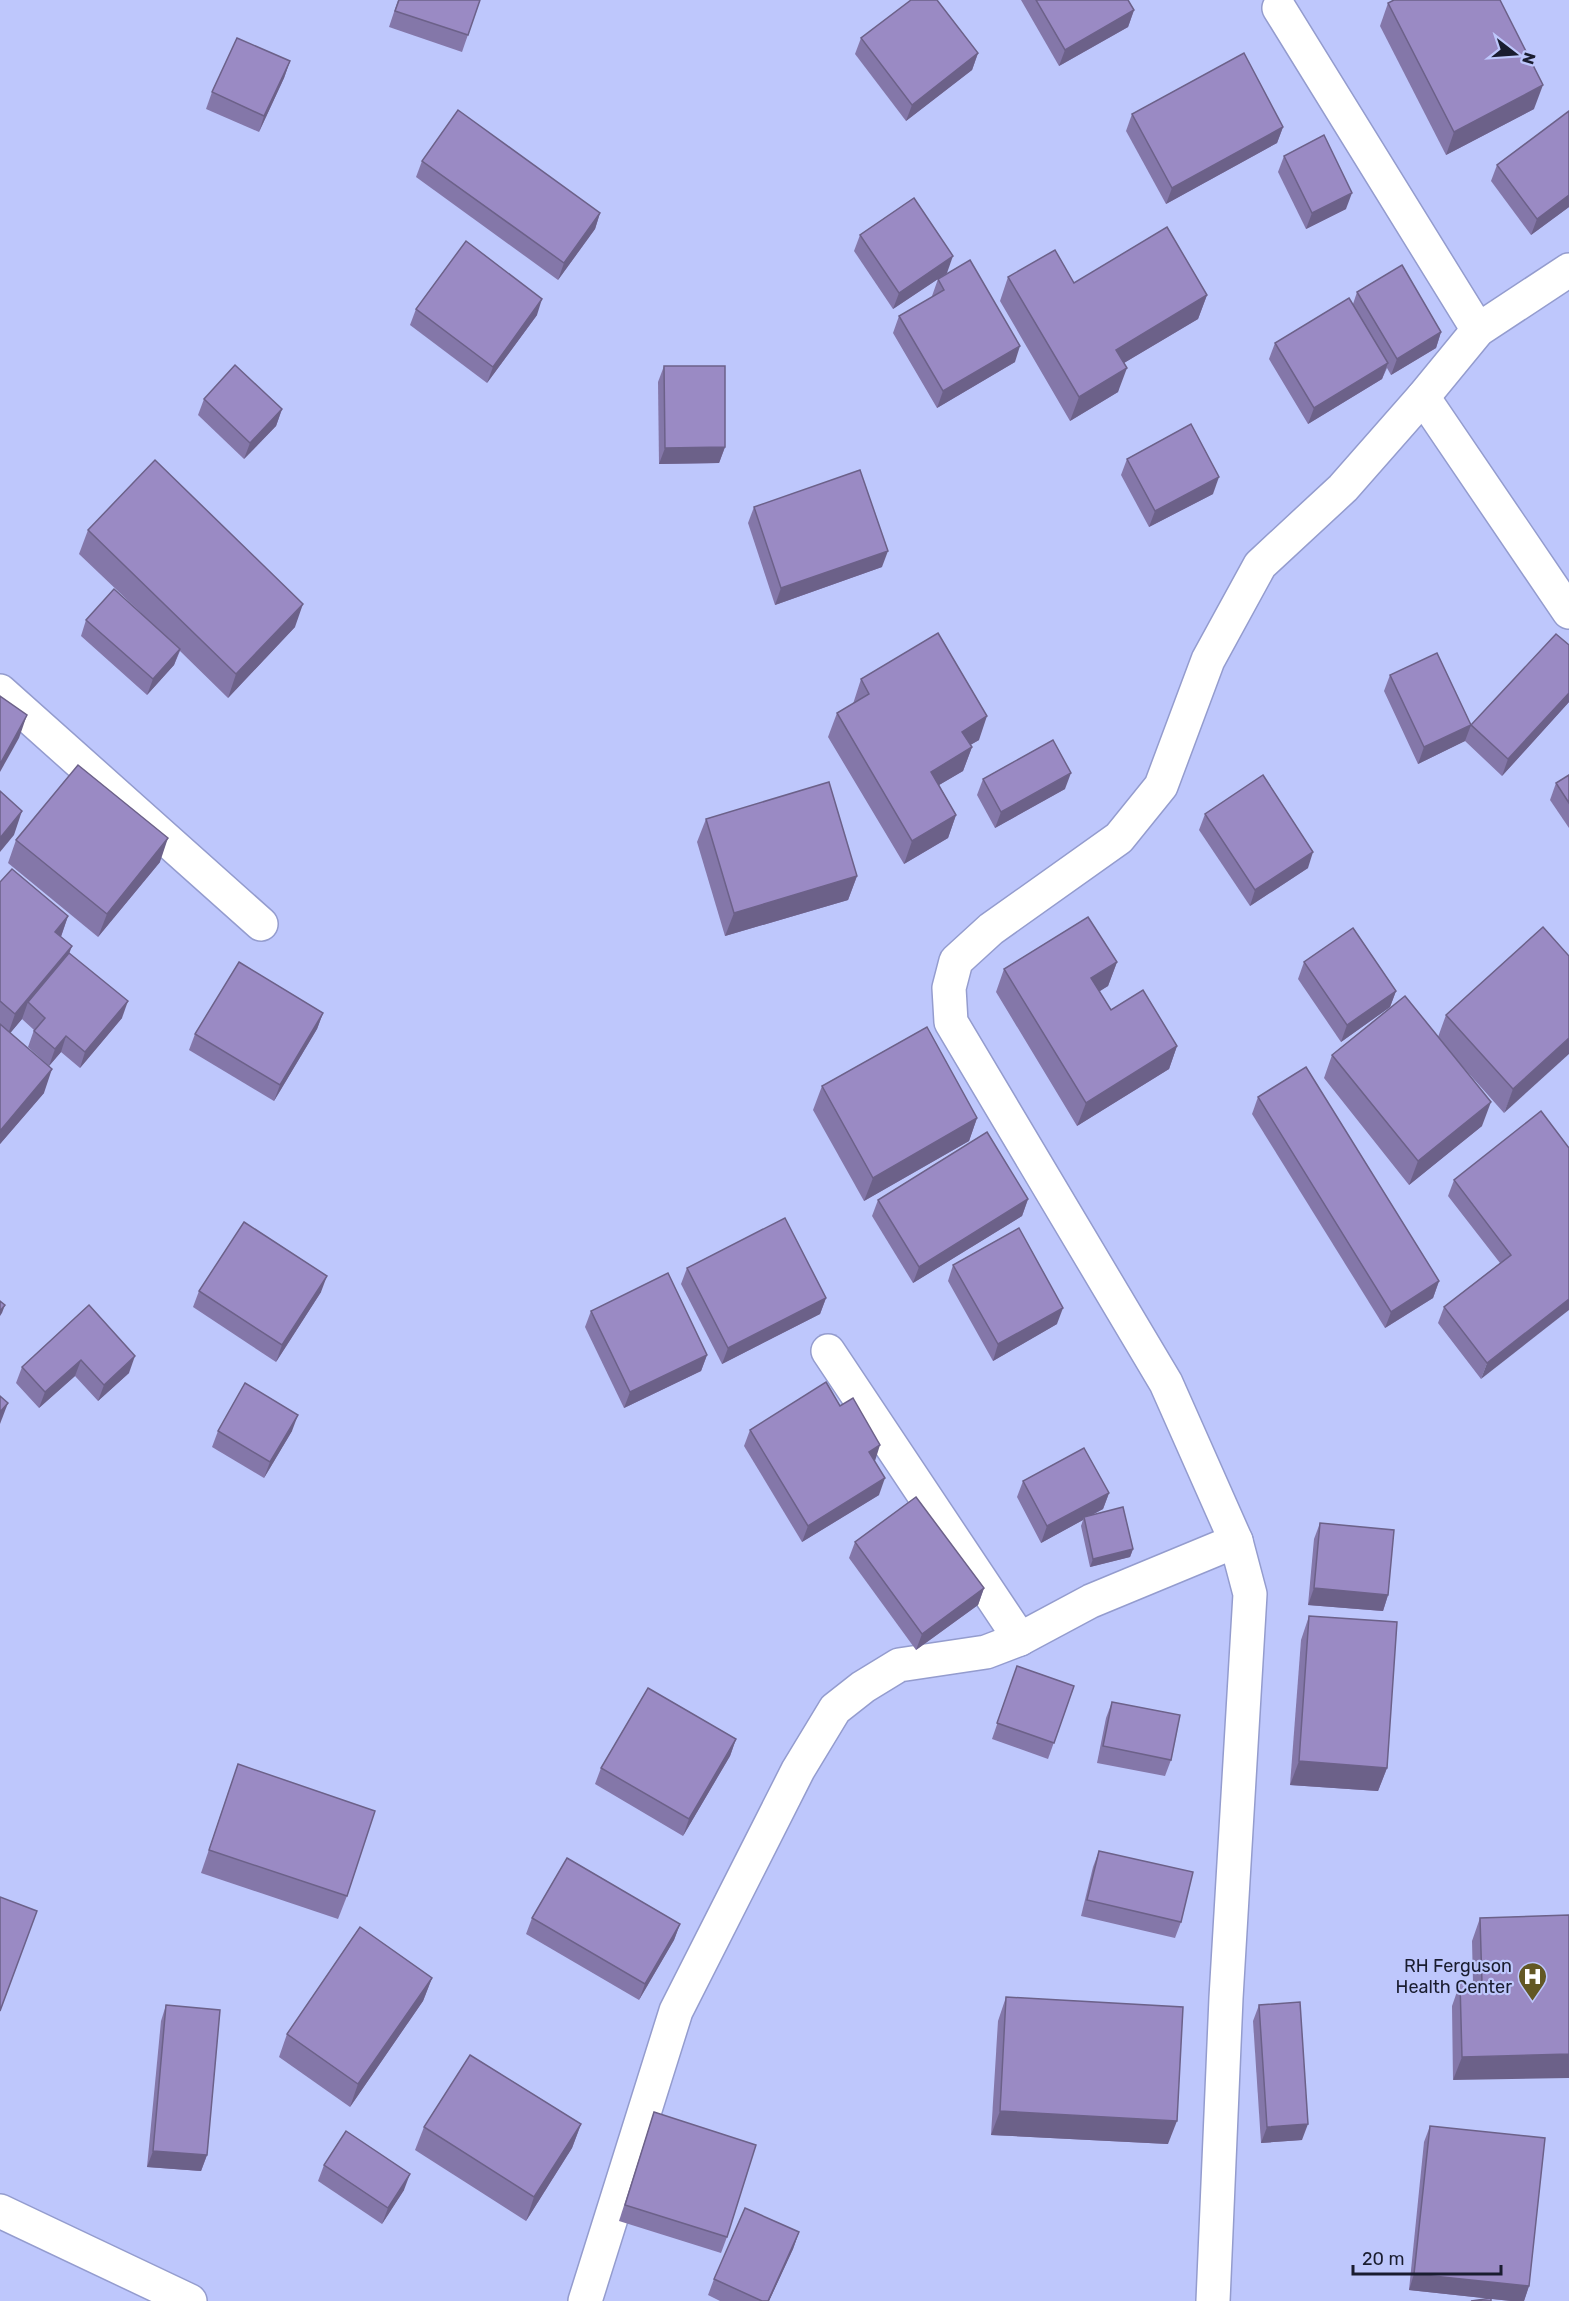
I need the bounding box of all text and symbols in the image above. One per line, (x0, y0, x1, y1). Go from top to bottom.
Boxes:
north arrow (1485, 24, 1545, 84)
text: N (1518, 50, 1540, 67)
place label: RH Ferguson Health Center (1396, 1955, 1512, 1998)
hospital icon: RH Ferguson Health Center (1517, 1960, 1549, 2002)
scale bar (1353, 2238, 1502, 2276)
text: 20 m (1362, 2248, 1404, 2270)

